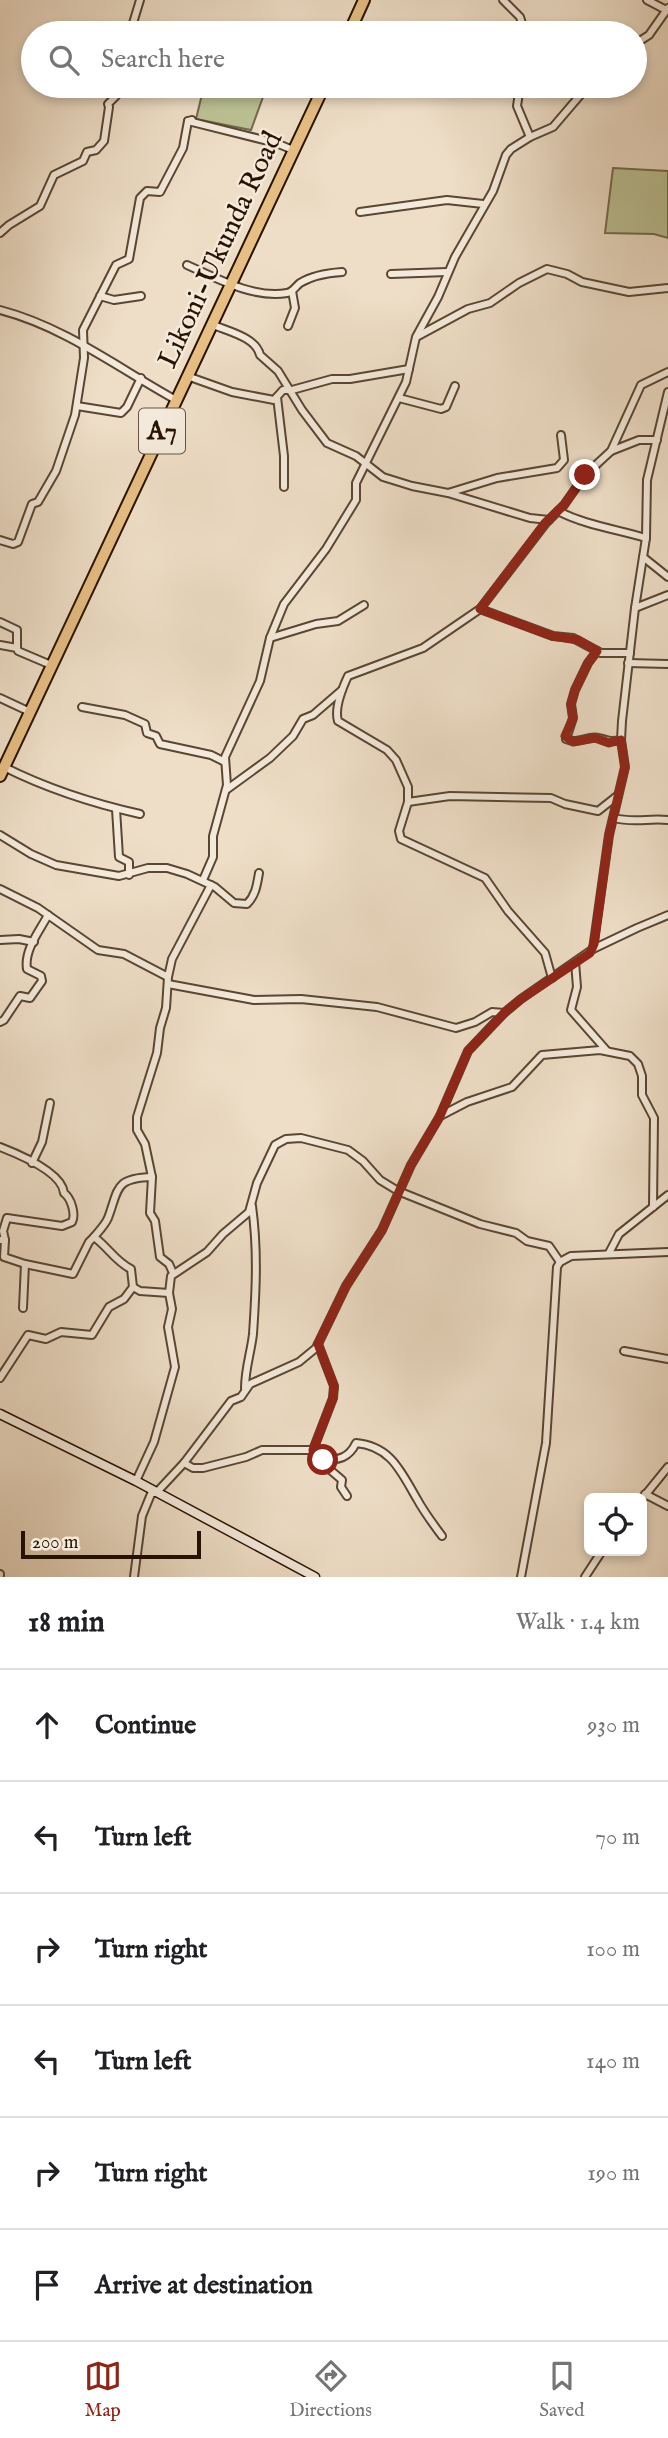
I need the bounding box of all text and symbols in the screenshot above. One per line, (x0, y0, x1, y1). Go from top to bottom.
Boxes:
search box (21, 21, 647, 98)
icon: search (45, 41, 83, 79)
text: Search here (101, 43, 225, 76)
street label: Likoni-Ukunda Road (151, 126, 291, 374)
road number: A7 (139, 408, 185, 453)
route end (569, 459, 600, 490)
route start (307, 1444, 338, 1475)
map controls (584, 1493, 647, 1556)
button: locate (584, 1493, 647, 1556)
scale bar (21, 1528, 201, 1560)
text: 200 m (32, 1531, 78, 1555)
text: 18 min (28, 1604, 105, 1642)
text: Walk · 1.4 km (516, 1608, 640, 1637)
icon: ahead (28, 1706, 66, 1744)
text: Continue (95, 1709, 196, 1742)
text: 930 m (587, 1711, 640, 1740)
icon: left (28, 1818, 66, 1856)
text: Turn left (95, 1821, 192, 1854)
text: 70 m (595, 1823, 640, 1852)
icon: right (28, 1930, 66, 1968)
text: Turn right (95, 1933, 208, 1966)
text: 100 m (586, 1935, 640, 1964)
icon: left (28, 2042, 66, 2080)
text: Turn left (95, 2045, 192, 2078)
text: 140 m (586, 2047, 640, 2076)
icon: right (28, 2154, 66, 2192)
text: Turn right (95, 2157, 208, 2190)
text: 190 m (587, 2159, 640, 2188)
icon: arrive (28, 2266, 66, 2304)
text: Arrive at destination (95, 2269, 313, 2302)
tab: Map (84, 2357, 122, 2423)
tab: Directions (289, 2357, 372, 2423)
tab: Saved (539, 2357, 584, 2423)

